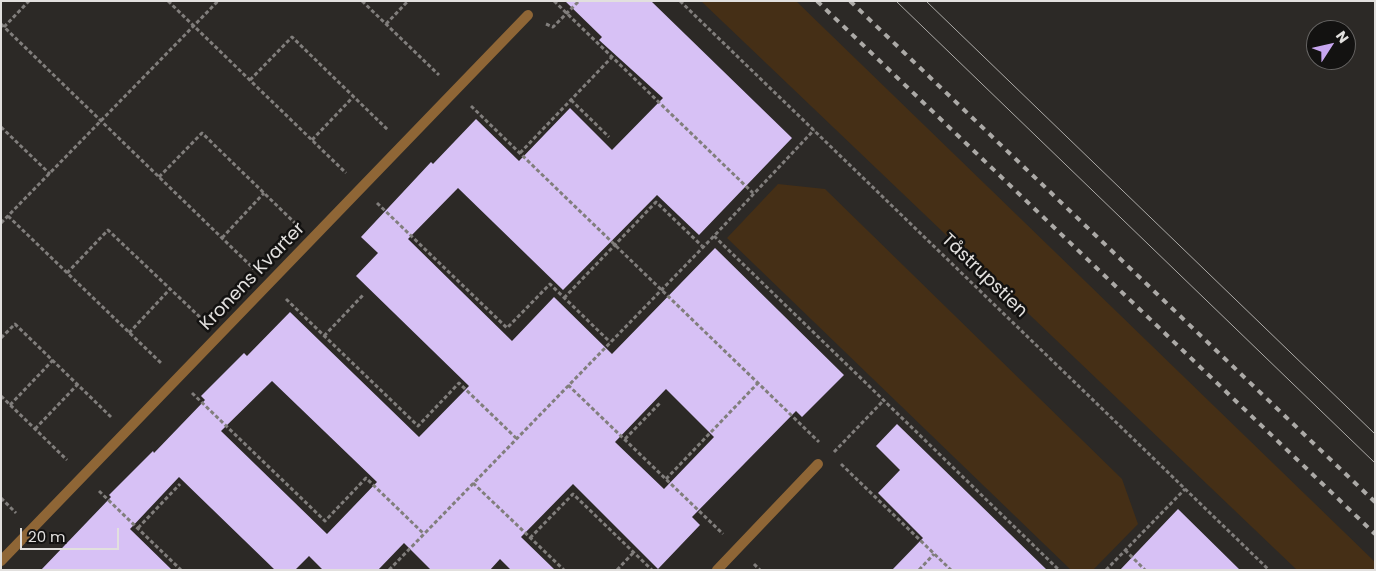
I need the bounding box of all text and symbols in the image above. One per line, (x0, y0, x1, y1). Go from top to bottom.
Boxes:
north arrow (1306, 20, 1356, 70)
text: N (1331, 27, 1354, 47)
street label: Kronens Kvarter (196, 219, 310, 335)
street label: Tåstrupstien (936, 230, 1032, 322)
scale bar (22, 518, 121, 550)
text: 20 m (28, 526, 66, 547)

